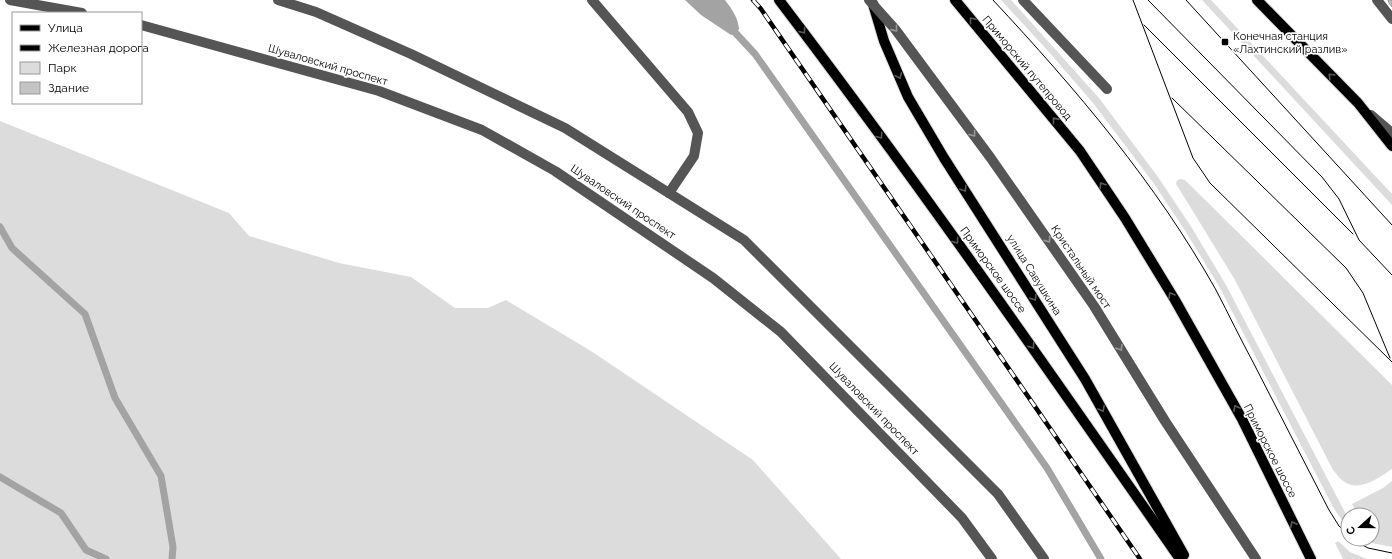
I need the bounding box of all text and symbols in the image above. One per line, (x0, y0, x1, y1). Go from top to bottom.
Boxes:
legend (12, 12, 142, 104)
street label: Приморский путепровод (980, 13, 1075, 123)
one-way arrow (970, 18, 977, 25)
text: Улица (48, 21, 83, 35)
one-way arrow (890, 25, 897, 32)
one-way arrow (798, 27, 805, 34)
place label: Конечная станция «Лахтинский разлив» (1233, 30, 1348, 56)
marker: Конечная станция «Лахтинский разлив» (1220, 37, 1230, 47)
text: Железная дорога (48, 41, 149, 55)
street label: Шуваловский проспект (267, 42, 390, 89)
text: Парк (48, 61, 77, 75)
one-way arrow (894, 72, 902, 79)
one-way arrow (1328, 73, 1336, 81)
text: Здание (48, 81, 89, 95)
one-way arrow (1053, 118, 1060, 125)
one-way arrow (968, 129, 975, 136)
one-way arrow (875, 131, 882, 138)
street label: Шуваловский проспект (568, 162, 679, 242)
one-way arrow (1100, 182, 1107, 189)
one-way arrow (959, 184, 966, 191)
street label: Кристальный мост (1048, 223, 1114, 312)
street label: Приморское шоссе (957, 224, 1029, 316)
street label: улица Савушкина (1004, 232, 1064, 318)
one-way arrow (951, 236, 958, 243)
one-way arrow (1043, 236, 1051, 243)
one-way arrow (1169, 292, 1176, 299)
one-way arrow (1029, 294, 1037, 301)
one-way arrow (1027, 342, 1035, 349)
one-way arrow (1115, 344, 1122, 351)
street label: Шуваловский проспект (826, 360, 922, 459)
street label: Приморское шоссе (1241, 402, 1299, 500)
one-way arrow (1097, 405, 1105, 412)
one-way arrow (1233, 405, 1240, 412)
north arrow (1340, 507, 1380, 547)
one-way arrow (1290, 521, 1298, 529)
text: С (1344, 524, 1359, 536)

